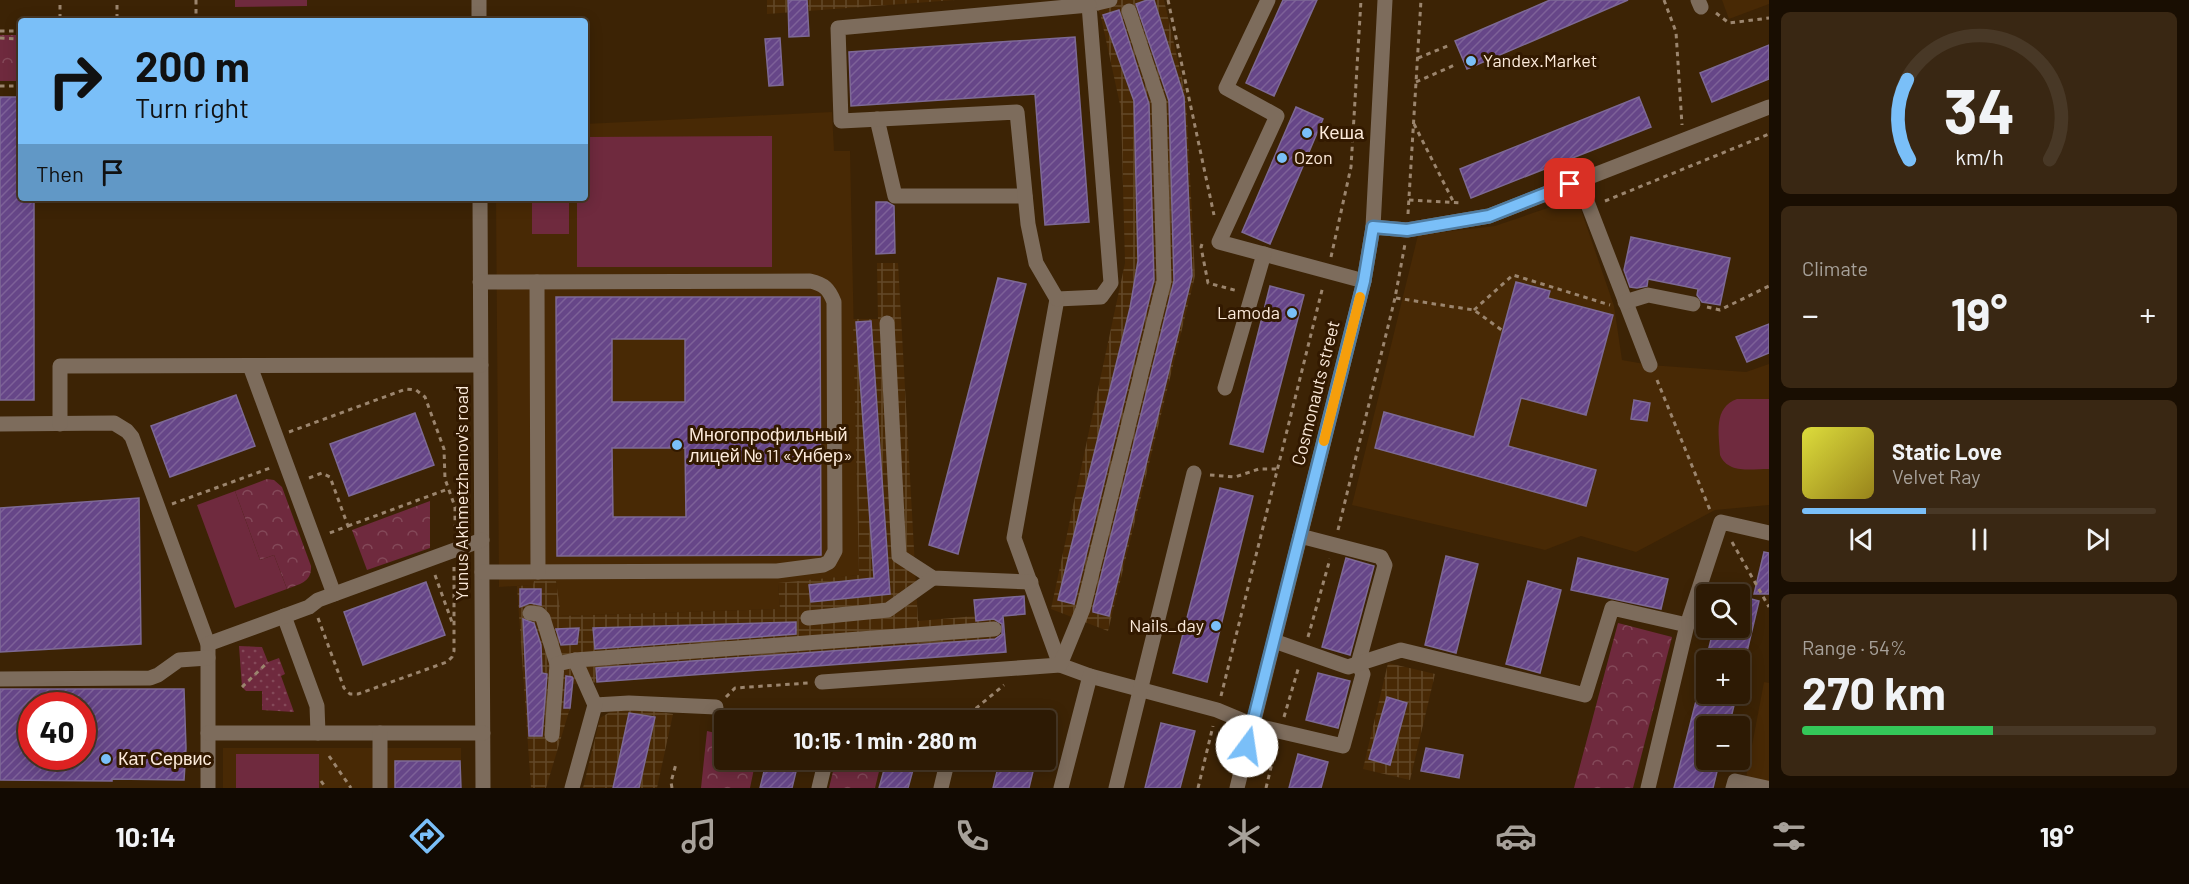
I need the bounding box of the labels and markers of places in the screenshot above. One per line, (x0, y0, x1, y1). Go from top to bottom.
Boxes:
place label: Yandex.Market (1483, 49, 1597, 71)
marker: Yandex.Market (1464, 54, 1478, 68)
place label: Кеша (1319, 121, 1365, 143)
marker: Кеша (1300, 126, 1314, 140)
place label: Ozon (1294, 146, 1333, 168)
marker: Ozon (1275, 151, 1289, 165)
pin (1544, 158, 1595, 209)
place label: Lamoda (1217, 301, 1280, 323)
marker: Lamoda (1285, 306, 1299, 320)
place label: Многопрофильный лицей № 11 «Унбер» (689, 423, 853, 466)
marker: Многопрофильный лицей № 11 «Унбер» (670, 438, 684, 452)
place label: Nails_day (1129, 614, 1204, 636)
marker: Nails_day (1209, 619, 1223, 633)
place label: Кат Сервис (118, 747, 212, 769)
marker: Кат Сервис (99, 752, 113, 766)

